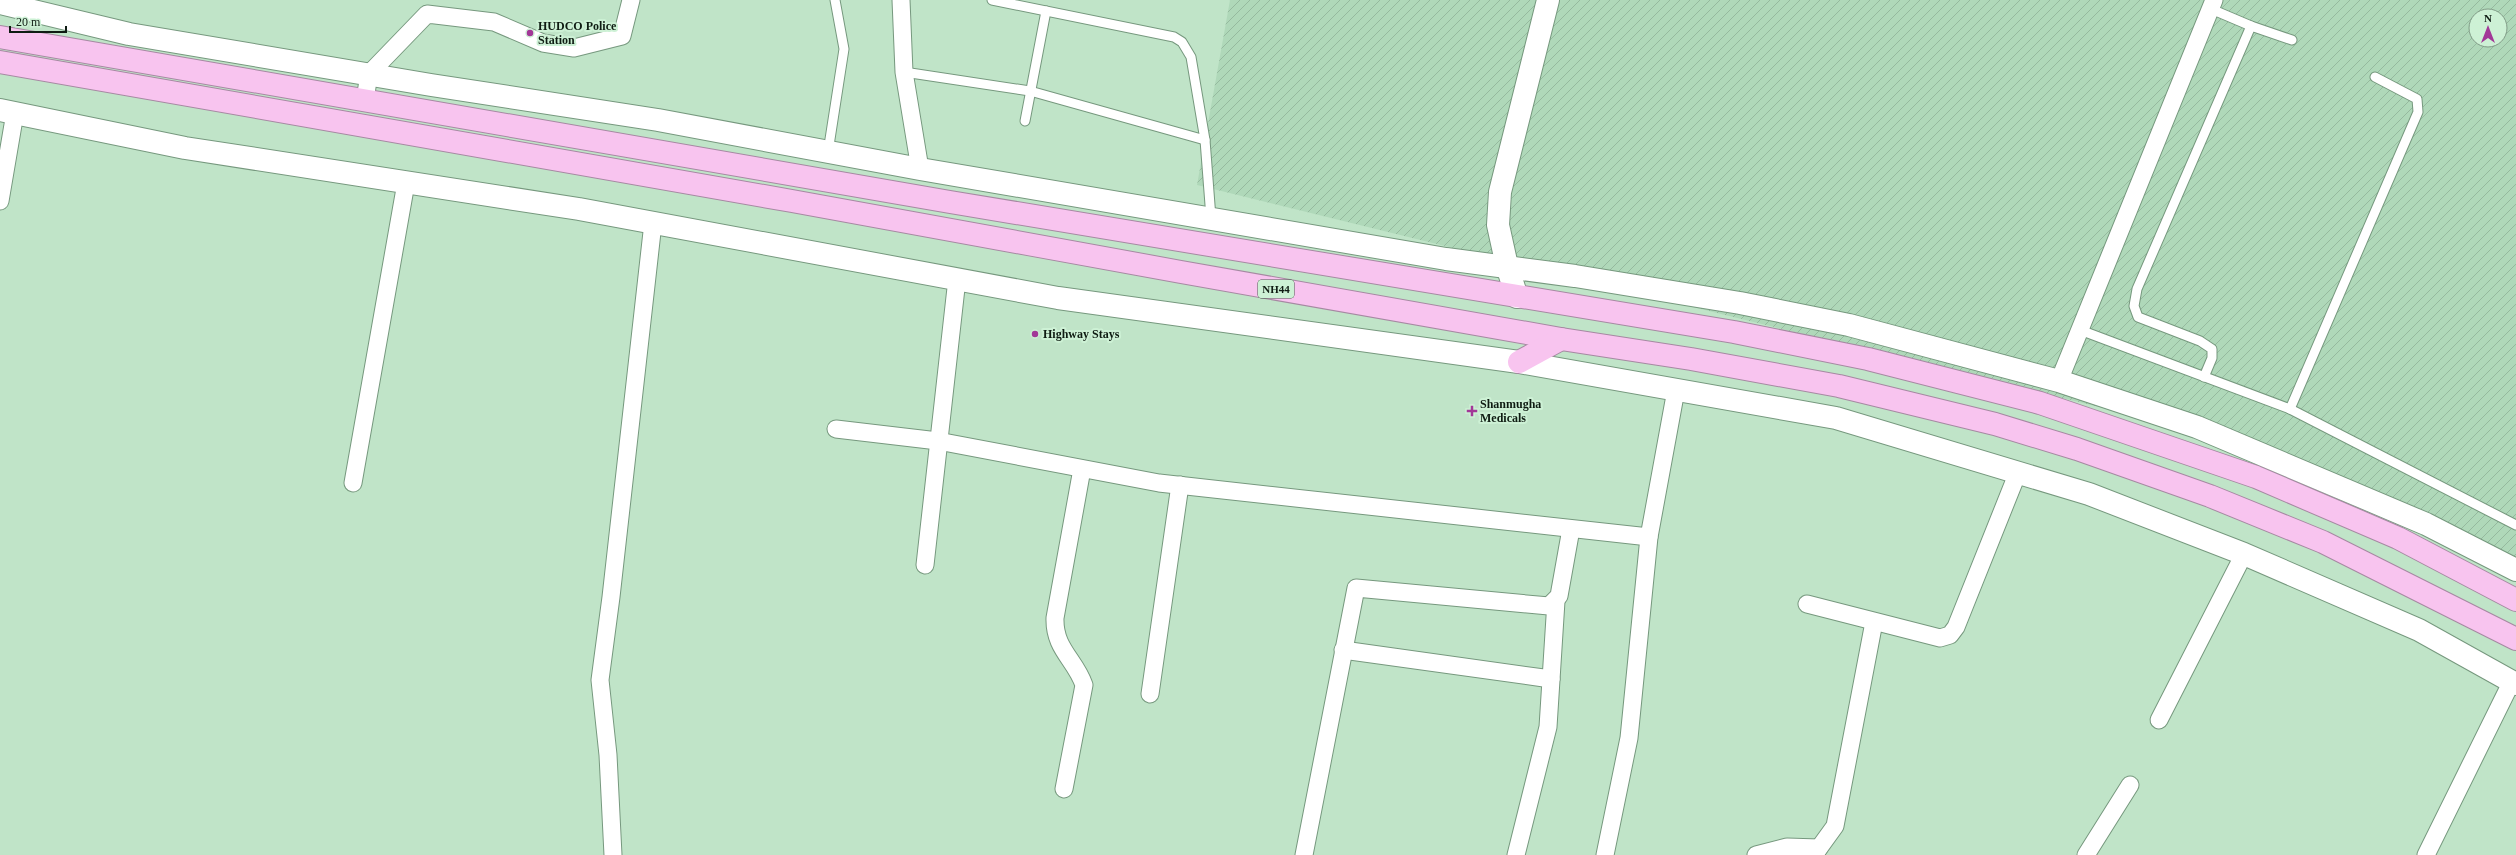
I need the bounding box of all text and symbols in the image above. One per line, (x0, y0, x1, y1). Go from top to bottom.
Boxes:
scale bar (10, 8, 66, 34)
north arrow (2468, 8, 2508, 48)
text: N (2484, 12, 2492, 24)
text: 20 m (16, 15, 41, 29)
place label: HUDCO Police Station (538, 19, 617, 47)
marker: HUDCO Police Station (525, 28, 535, 38)
road number: NH44 (1258, 280, 1294, 298)
place label: Highway Stays (1043, 327, 1120, 341)
marker: Highway Stays (1030, 329, 1040, 339)
place label: Shanmugha Medicals (1480, 397, 1541, 425)
marker: Shanmugha Medicals (1467, 406, 1477, 416)

